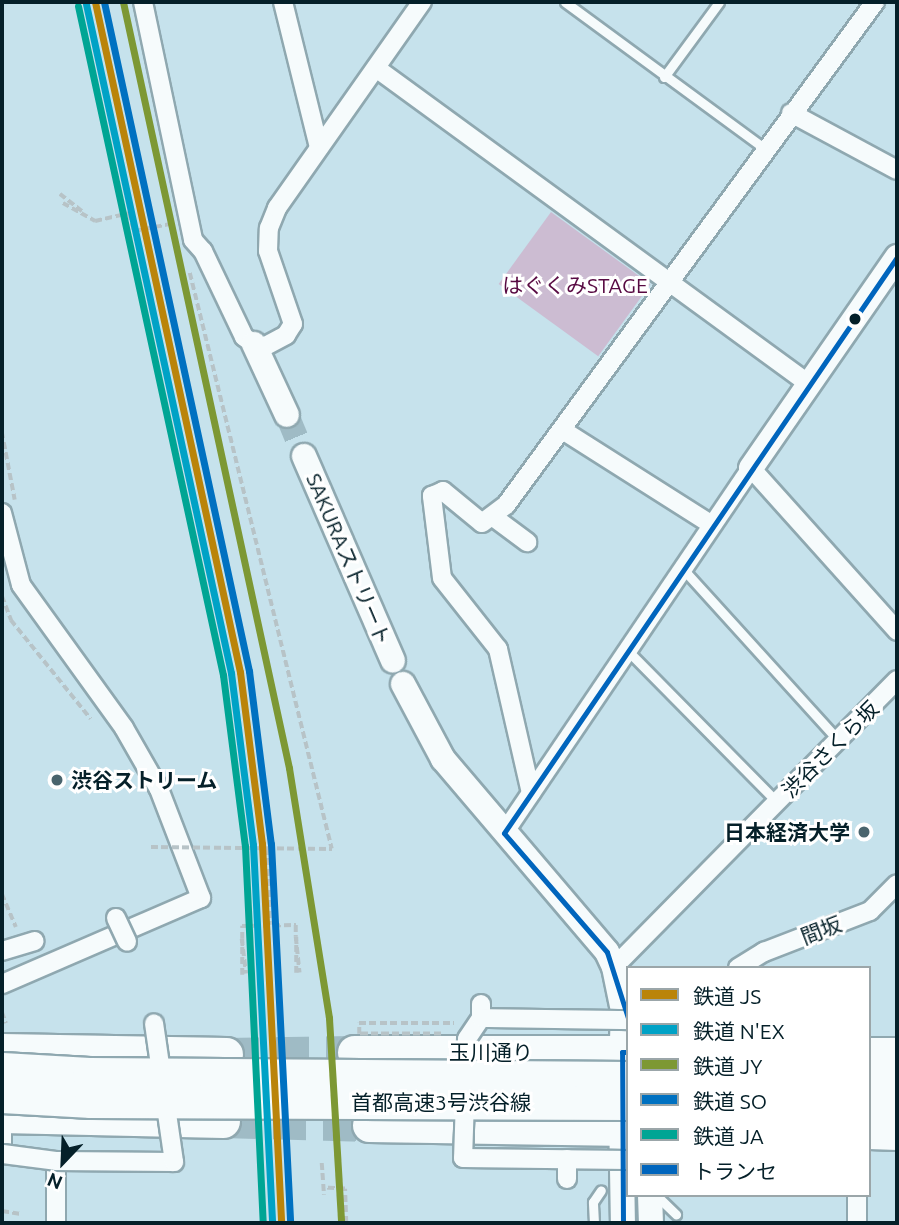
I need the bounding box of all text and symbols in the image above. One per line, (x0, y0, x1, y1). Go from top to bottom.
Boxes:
park label: はぐくみSTAGE (503, 272, 647, 298)
unlabelled marker (848, 312, 862, 326)
street label: SAKURAストリート (301, 469, 397, 649)
street label: 渋谷さくら坂 (777, 696, 883, 802)
place label: 渋谷ストリーム (71, 767, 218, 793)
marker: 渋谷ストリーム (49, 772, 65, 788)
place label: 日本経済大学 (724, 819, 850, 845)
marker: 日本経済大学 (856, 824, 872, 840)
street label: 間坂 (797, 911, 845, 949)
legend (626, 966, 871, 1197)
text: 鉄道 JS (693, 984, 761, 1008)
text: 鉄道 N'EX (693, 1019, 785, 1043)
street label: 玉川通り (449, 1039, 533, 1065)
text: 鉄道 JY (693, 1054, 762, 1078)
street label: 首都高速3号渋谷線 (351, 1089, 531, 1115)
text: 鉄道 SO (693, 1089, 767, 1113)
text: 鉄道 JA (693, 1124, 764, 1148)
north arrow (28, 1127, 98, 1197)
text: トランセ (693, 1159, 777, 1183)
text: N (44, 1168, 66, 1194)

